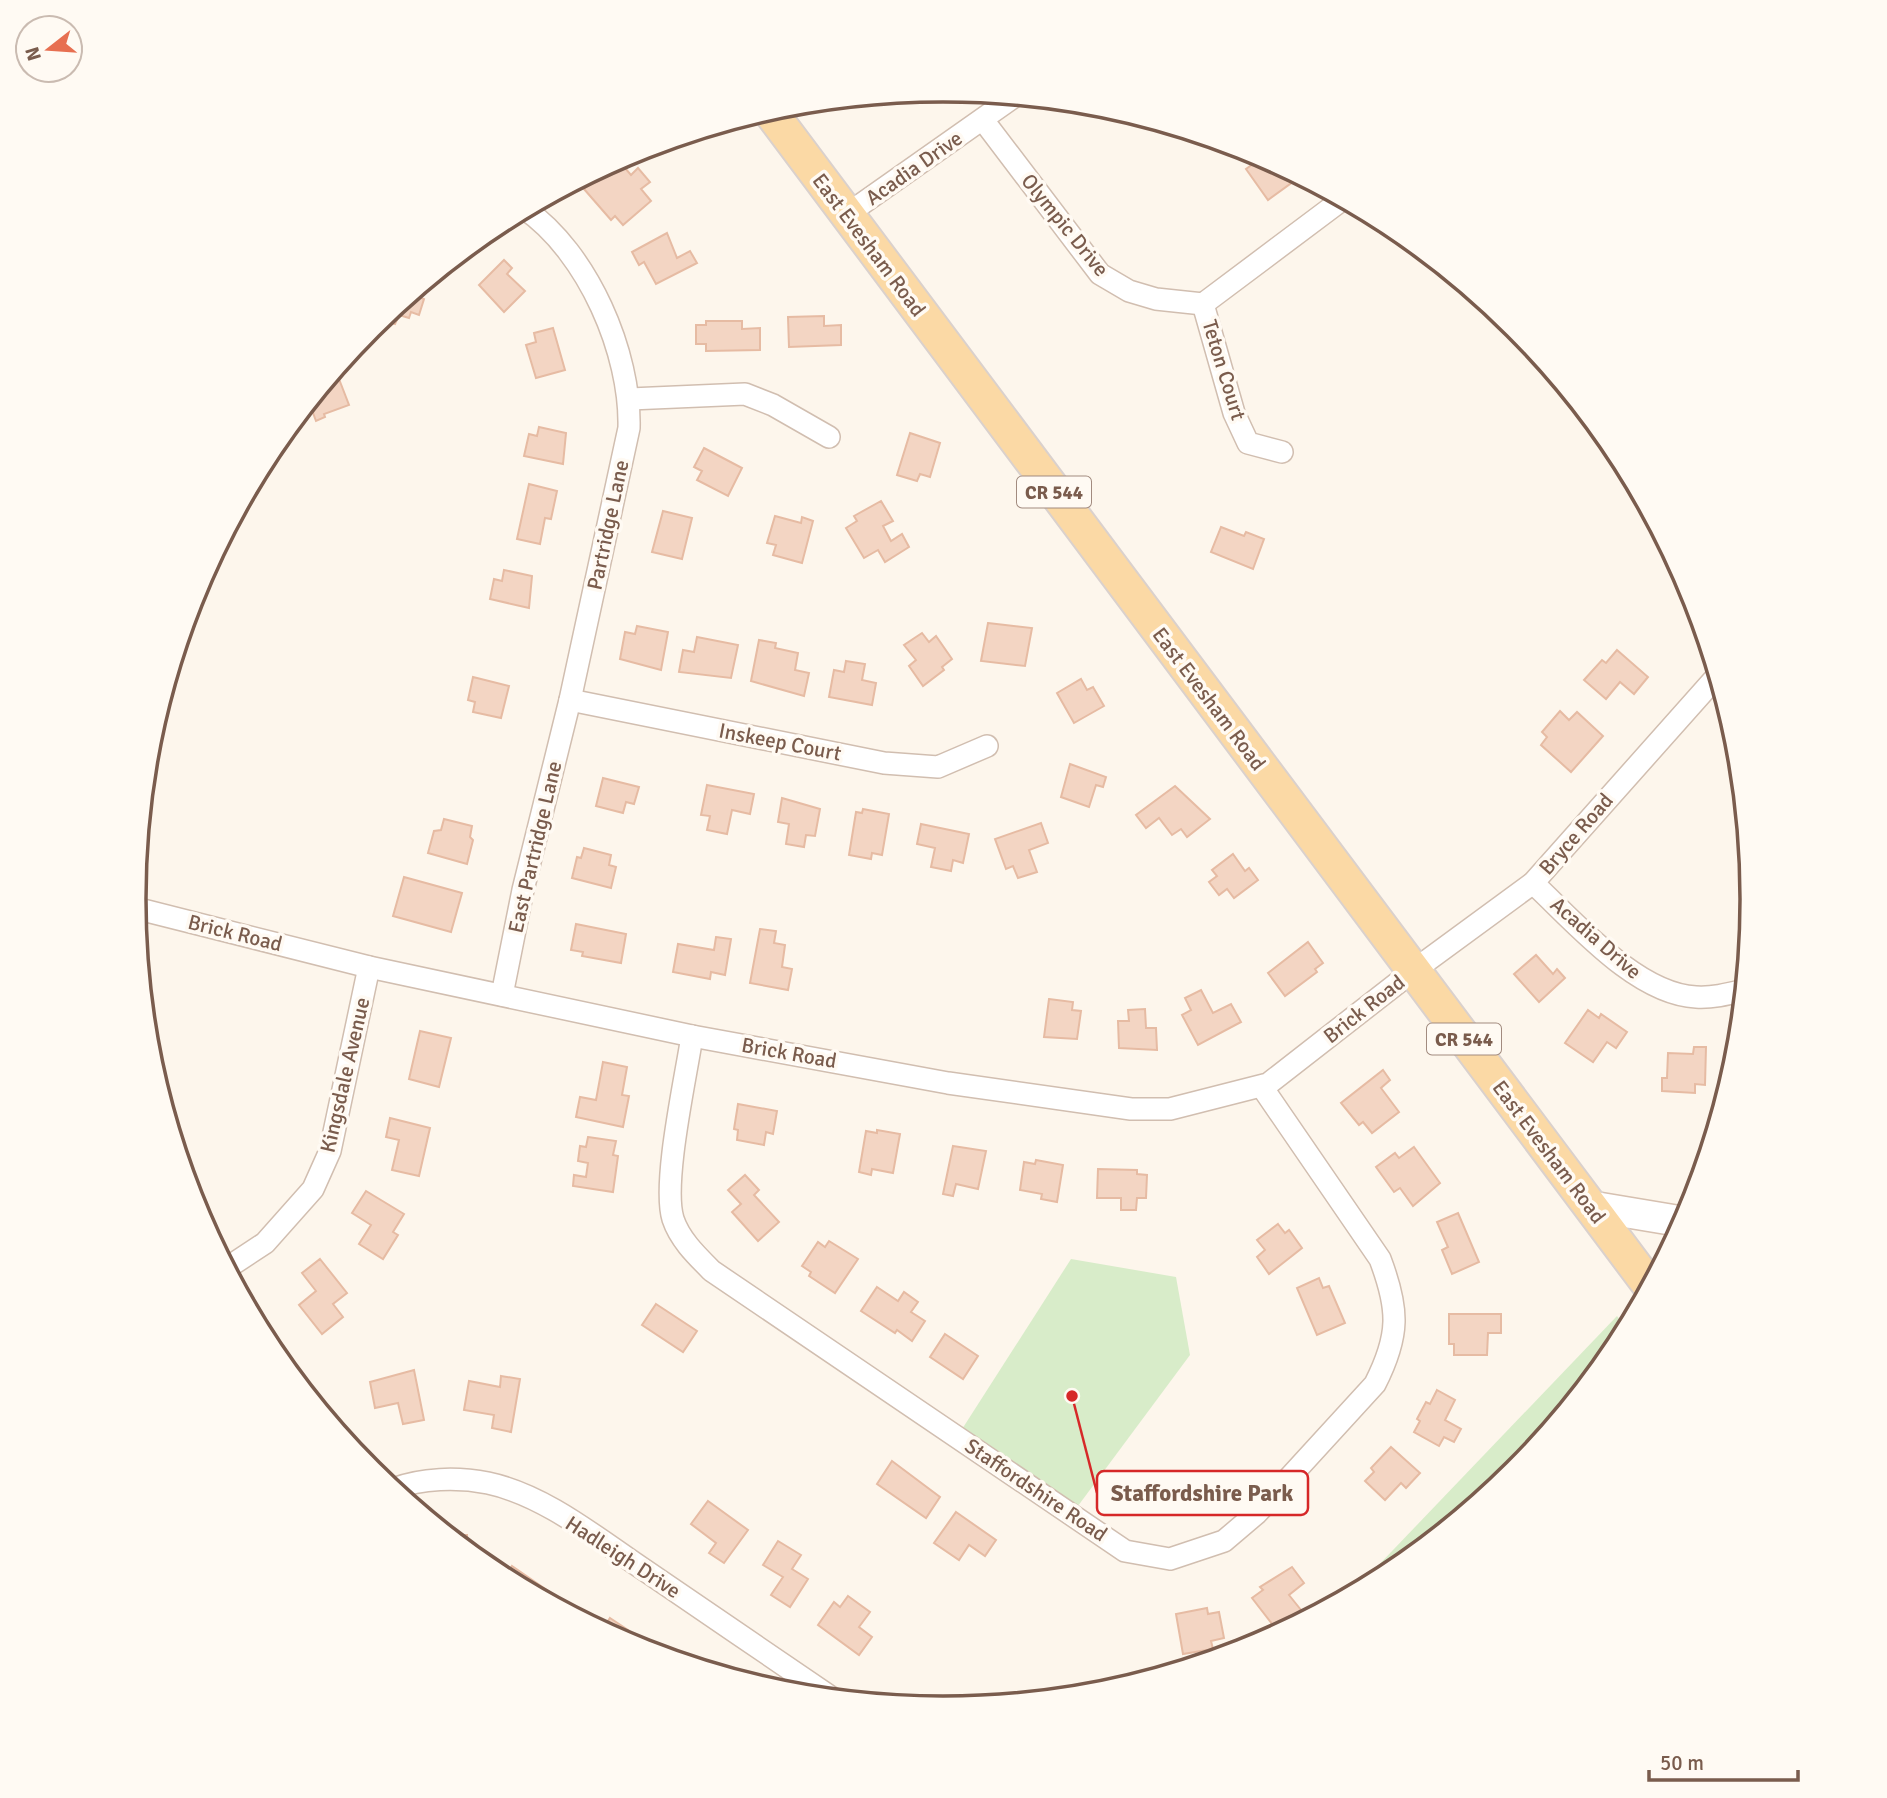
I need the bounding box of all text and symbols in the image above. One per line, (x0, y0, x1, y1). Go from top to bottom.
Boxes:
north arrow (14, 14, 84, 84)
text: N (20, 44, 47, 64)
street label: Acadia Drive (861, 125, 967, 211)
street label: East Evesham Road (807, 168, 931, 322)
street label: Olympic Drive (1016, 168, 1114, 282)
street label: Teton Court (1196, 317, 1252, 423)
street label: Partridge Lane (582, 458, 634, 592)
road number: CR 544 (1017, 477, 1091, 508)
street label: East Evesham Road (1147, 622, 1271, 776)
street label: Inskeep Court (717, 717, 843, 767)
street label: East Partridge Lane (503, 758, 567, 936)
street label: Bryce Road (1533, 788, 1619, 880)
street label: Acadia Drive (1545, 891, 1647, 985)
street label: Brick Road (185, 909, 285, 957)
street label: Brick Road (1318, 969, 1410, 1049)
street label: Kingsdale Avenue (315, 995, 375, 1155)
road number: CR 544 (1427, 1023, 1501, 1054)
street label: Brick Road (739, 1032, 839, 1074)
street label: East Evesham Road (1487, 1075, 1611, 1229)
street label: Staffordshire Road (960, 1433, 1112, 1547)
callout: Staffordshire Park (1097, 1471, 1308, 1515)
text: Staffordshire Park (1111, 1479, 1293, 1508)
street label: Hadleigh Drive (561, 1510, 685, 1604)
scale bar (1649, 1738, 1798, 1782)
text: 50 m (1660, 1750, 1704, 1776)

